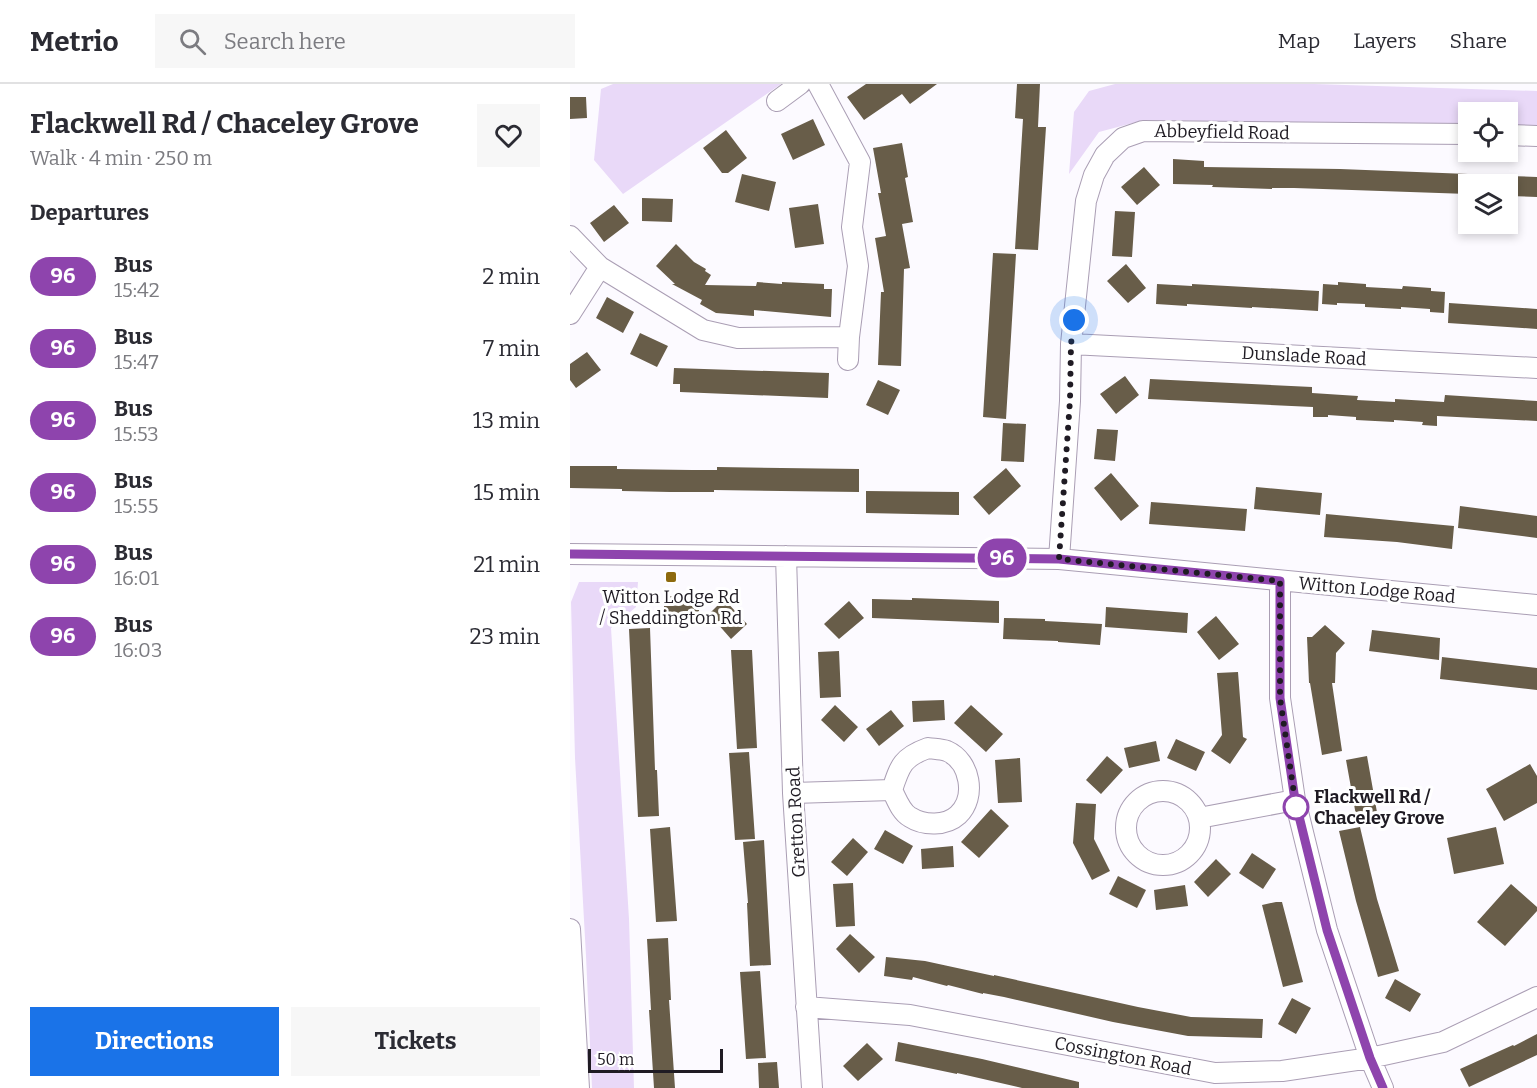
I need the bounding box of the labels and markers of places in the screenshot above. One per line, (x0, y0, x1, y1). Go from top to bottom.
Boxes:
marker: Witton Lodge Rd / Sheddington Rd (664, 570, 678, 584)
place label: Witton Lodge Rd / Sheddington Rd (600, 586, 743, 629)
place label: Flackwell Rd / Chaceley Grove (1314, 786, 1445, 829)
marker: Flackwell Rd / Chaceley Grove (1283, 794, 1309, 820)

